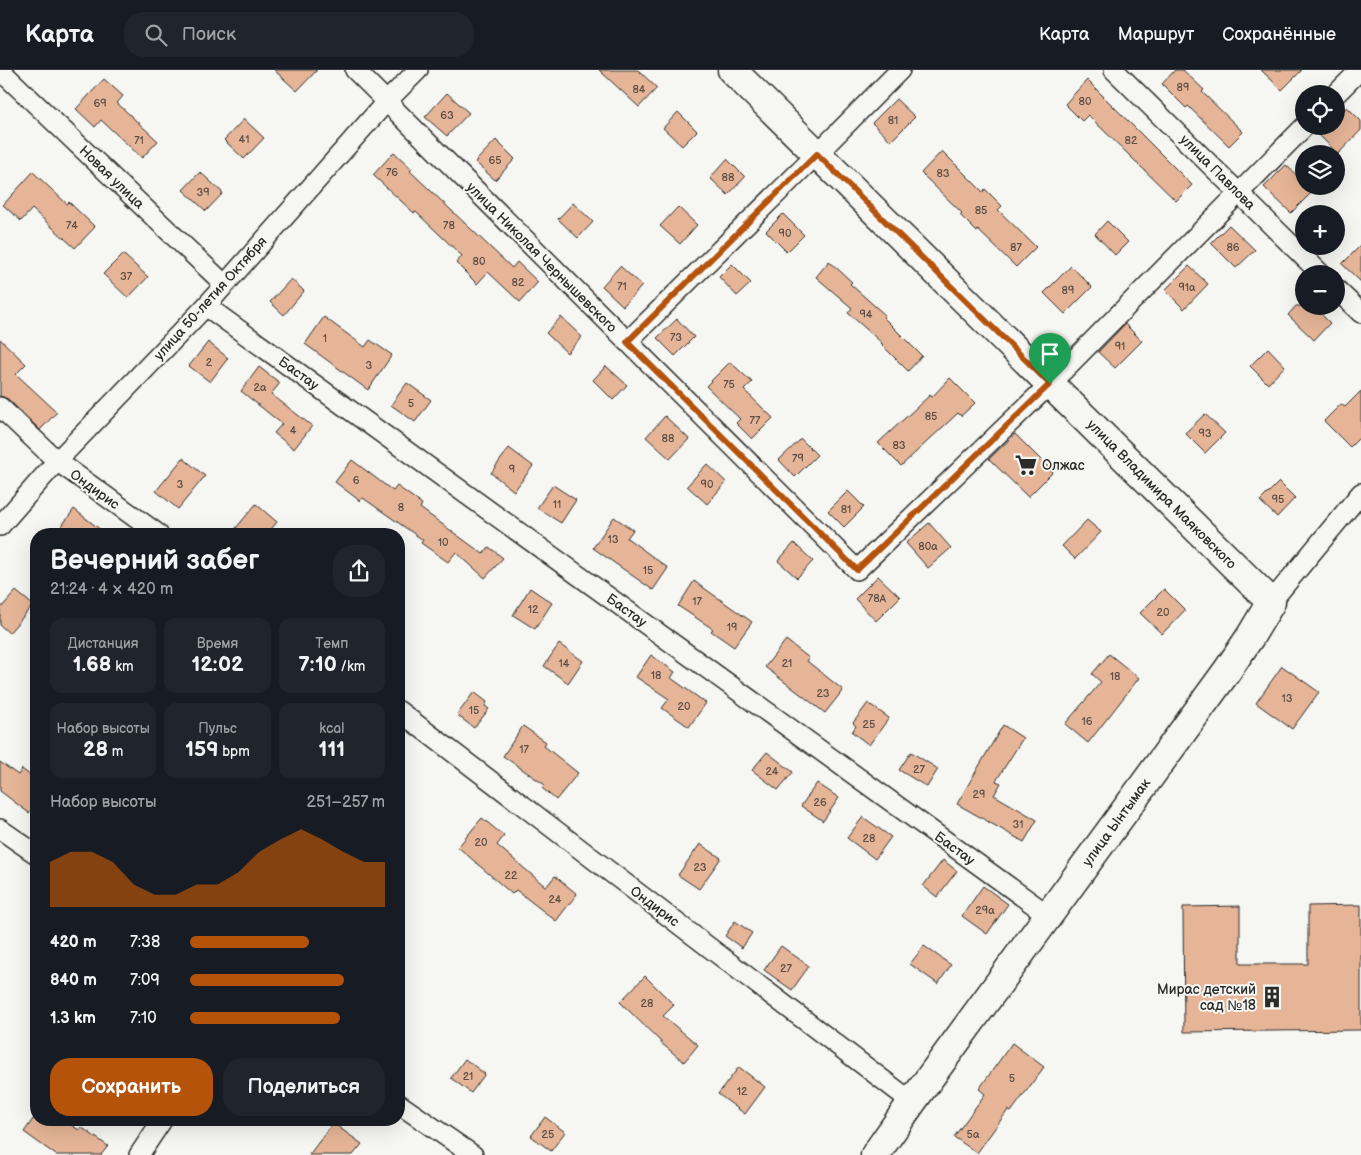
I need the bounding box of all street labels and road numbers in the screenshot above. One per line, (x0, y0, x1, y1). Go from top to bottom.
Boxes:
street label: улица Павлова (1176, 131, 1259, 214)
street label: Новая улица (76, 142, 148, 213)
street label: улица Николая Чернышевского (463, 179, 620, 336)
street label: улица 50-летия Октября (150, 233, 271, 364)
street label: Бастау (275, 353, 323, 394)
street label: улица Владимира Маяковского (1083, 416, 1240, 573)
street label: Ондирис (67, 466, 123, 513)
street label: Бастау (603, 590, 651, 631)
street label: улица Ынтымак (1079, 775, 1154, 870)
street label: Бастау (931, 828, 979, 869)
street label: Ондирис (627, 882, 683, 930)

